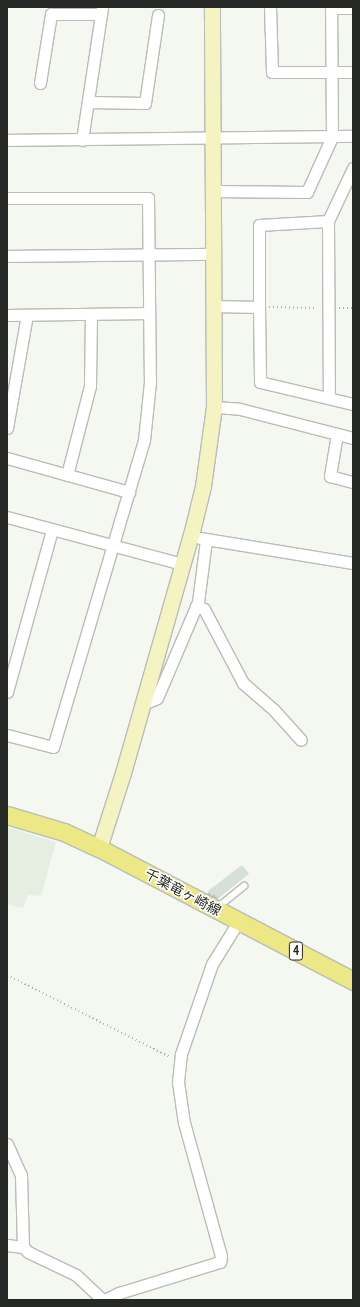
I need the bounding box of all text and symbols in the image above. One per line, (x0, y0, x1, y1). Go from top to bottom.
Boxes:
street label: 千葉竜ヶ崎線 (142, 865, 224, 919)
road number: 4 (288, 940, 304, 962)

